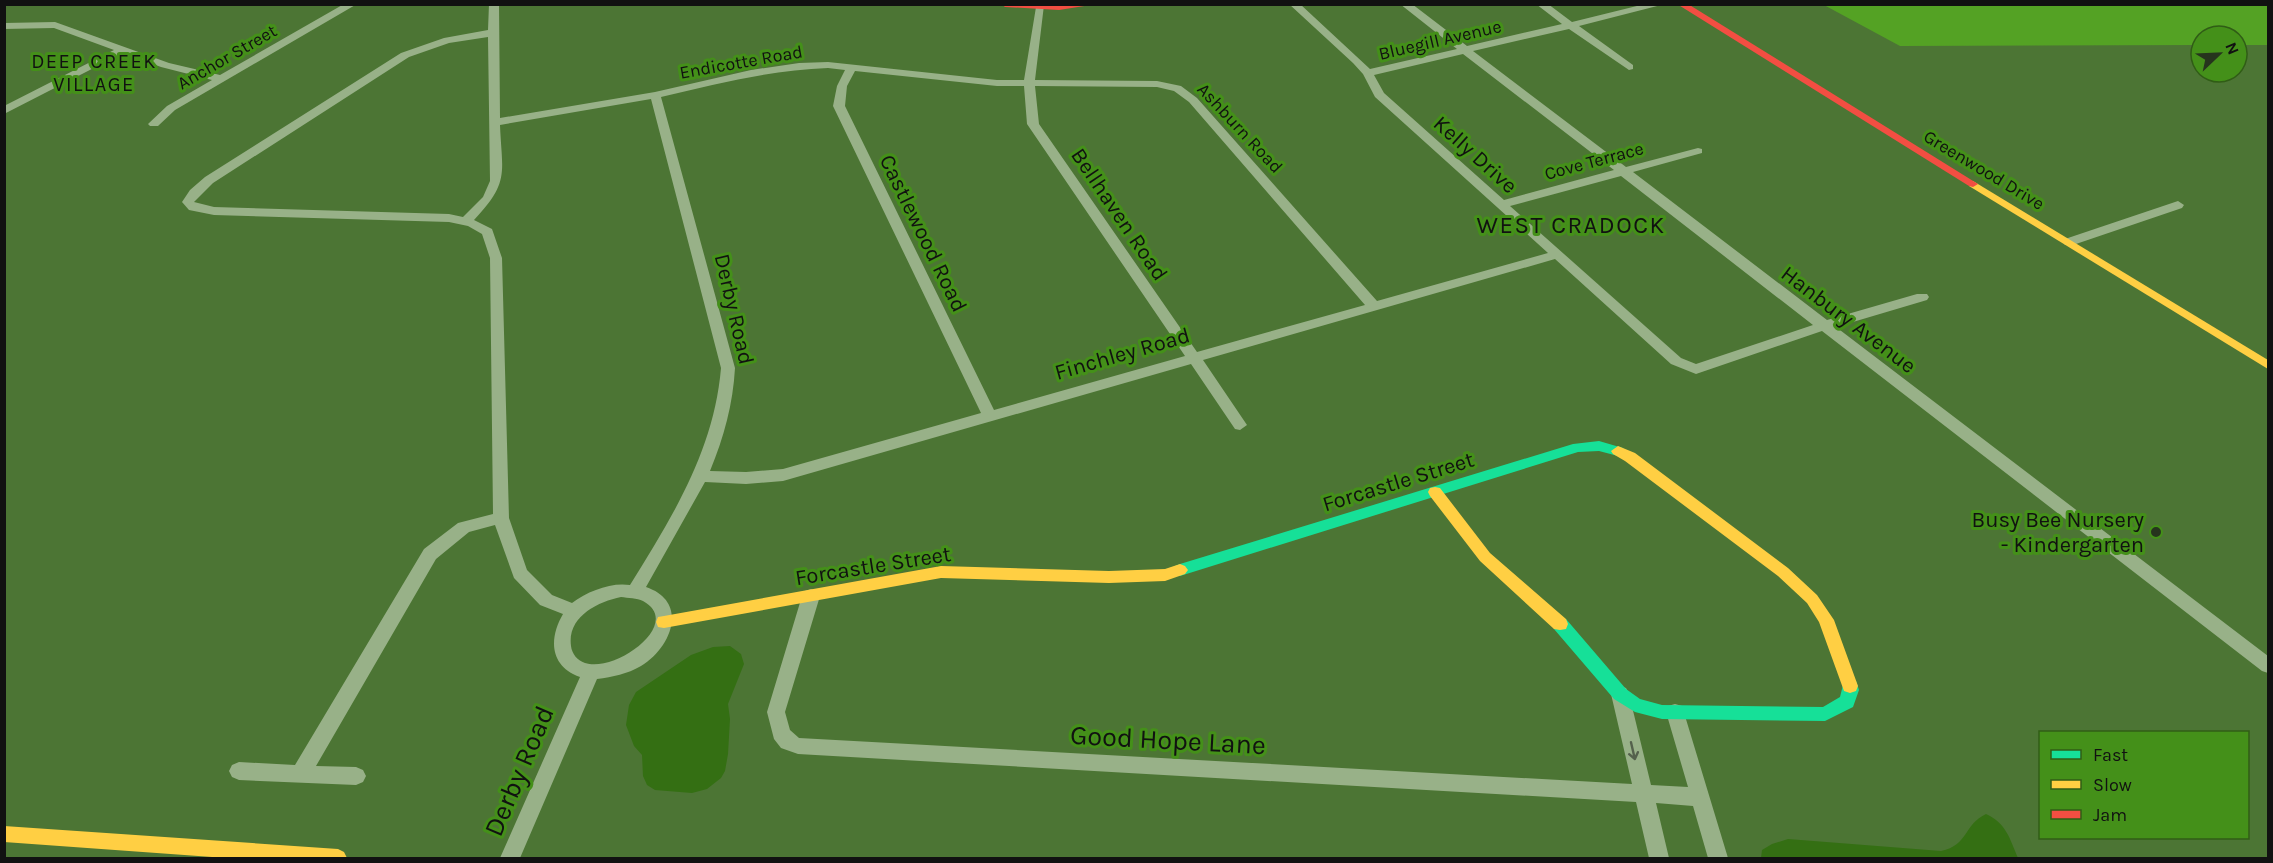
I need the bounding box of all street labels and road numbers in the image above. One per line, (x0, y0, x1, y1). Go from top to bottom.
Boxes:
street label: Bluegill Avenue (1376, 15, 1504, 65)
street label: Anchor Street (173, 20, 281, 94)
street label: Endicotte Road (678, 40, 804, 84)
street label: Ashburn Road (1193, 78, 1287, 178)
street label: Kelly Drive (1428, 110, 1523, 199)
street label: Greenwood Drive (1920, 125, 2048, 215)
street label: Cove Terrace (1542, 137, 1646, 185)
street label: Bellhaven Road (1065, 143, 1173, 286)
street label: Castlewood Road (874, 151, 972, 316)
street label: Derby Road (709, 251, 759, 367)
street label: Hanbury Avenue (1776, 261, 1921, 379)
street label: Finchley Road (1052, 322, 1193, 386)
street label: Forcastle Street (1319, 447, 1477, 517)
street label: Forcastle Street (793, 541, 953, 591)
street label: Derby Road (477, 701, 561, 841)
street label: Good Hope Lane (1069, 719, 1267, 761)

